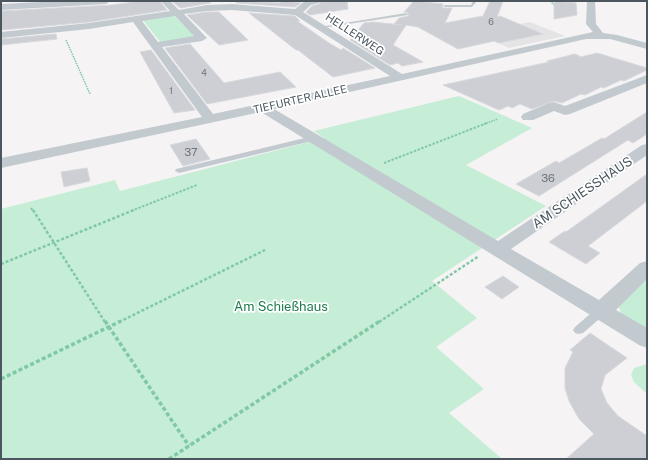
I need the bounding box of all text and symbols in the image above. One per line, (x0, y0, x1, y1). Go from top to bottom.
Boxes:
street label: HELLERWEG (323, 11, 387, 57)
house number: 6 (488, 16, 494, 27)
house number: 4 (201, 67, 207, 78)
street label: TIEFURTER ALLEE (252, 82, 348, 116)
house number: 1 (169, 85, 173, 96)
house number: 37 (184, 146, 198, 158)
street label: AM SCHIESSHAUS (530, 153, 635, 231)
house number: 36 (541, 172, 555, 184)
park label: Am Schießhaus (234, 299, 328, 314)

